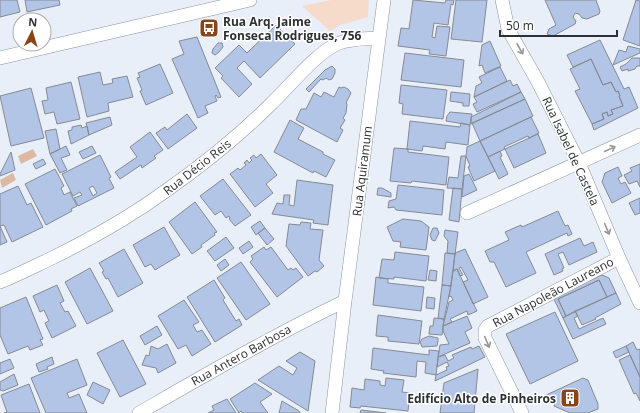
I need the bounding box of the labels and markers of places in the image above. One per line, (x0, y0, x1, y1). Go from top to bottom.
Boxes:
place label: Rua Arq. Jaime Fonseca Rodrigues, 756 (223, 13, 362, 44)
bus stop icon: Rua Arq. Jaime Fonseca Rodrigues, 756 (198, 17, 220, 39)
building icon: Edifício Alto de Pinheiros (559, 387, 581, 409)
place label: Edifício Alto de Pinheiros (407, 390, 556, 407)

